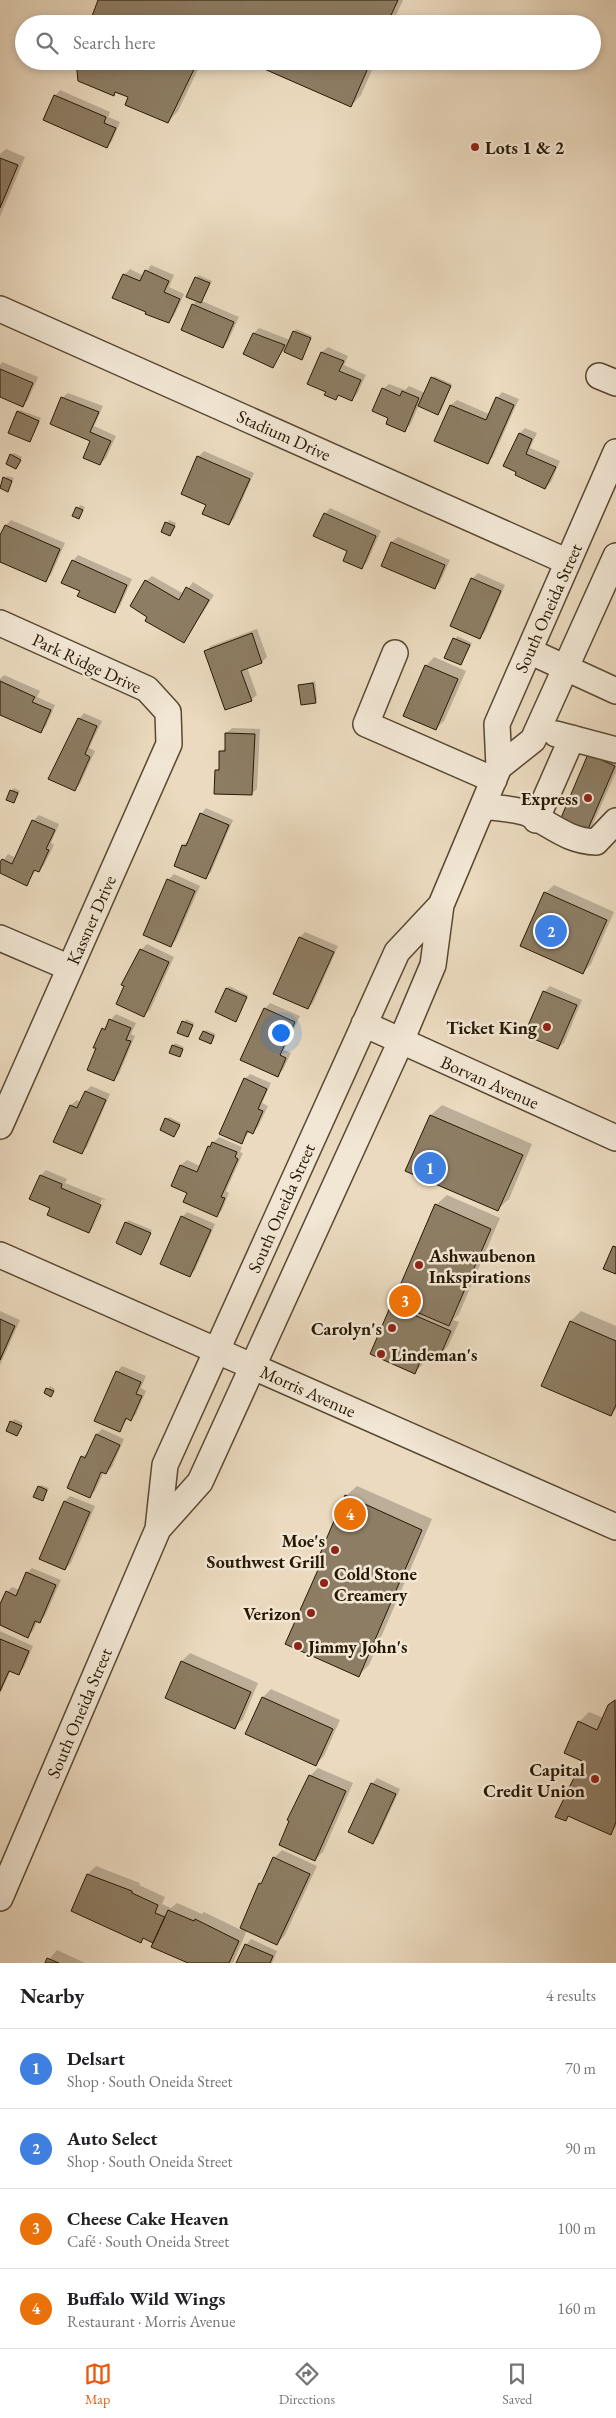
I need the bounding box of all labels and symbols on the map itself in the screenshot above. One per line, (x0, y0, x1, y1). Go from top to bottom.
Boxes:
place label: Lots 1 & 2 (485, 136, 565, 159)
marker: Lots 1 & 2 (469, 141, 481, 153)
street label: Stadium Drive (234, 404, 334, 466)
street label: South Oneida Street (509, 539, 587, 676)
street label: Park Ridge Drive (29, 628, 145, 698)
place label: Express (521, 787, 578, 810)
marker: Express (582, 792, 594, 804)
street label: Kassner Drive (61, 872, 121, 968)
pin: 2 (535, 912, 567, 950)
place label: Ticket King (446, 1016, 538, 1039)
your location (268, 1020, 294, 1046)
marker: Ticket King (541, 1021, 553, 1033)
street label: Borvan Avenue (437, 1050, 543, 1114)
street label: South Oneida Street (242, 1139, 320, 1276)
pin: 1 (414, 1149, 446, 1187)
place label: Ashwaubenon Inkspirations (428, 1244, 536, 1288)
marker: Ashwaubenon Inkspirations (413, 1259, 425, 1271)
pin: 3 (389, 1282, 421, 1320)
place label: Carolyn's (311, 1317, 382, 1340)
marker: Carolyn's (386, 1322, 398, 1334)
place label: Lindeman's (391, 1343, 478, 1366)
marker: Lindeman's (375, 1348, 387, 1360)
street label: Morris Avenue (257, 1360, 359, 1422)
pin: 4 (334, 1495, 366, 1533)
place label: Moe's Southwest Grill (207, 1529, 325, 1573)
marker: Moe's Southwest Grill (329, 1544, 341, 1556)
place label: Cold Stone Creamery (334, 1562, 417, 1606)
marker: Cold Stone Creamery (318, 1577, 330, 1589)
place label: Verizon (243, 1602, 301, 1625)
marker: Verizon (305, 1607, 317, 1619)
place label: Jimmy John's (306, 1635, 407, 1658)
marker: Jimmy John's (292, 1640, 304, 1652)
street label: South Oneida Street (41, 1644, 117, 1782)
place label: Capital Credit Union (483, 1758, 585, 1802)
marker: Capital Credit Union (589, 1773, 601, 1785)

